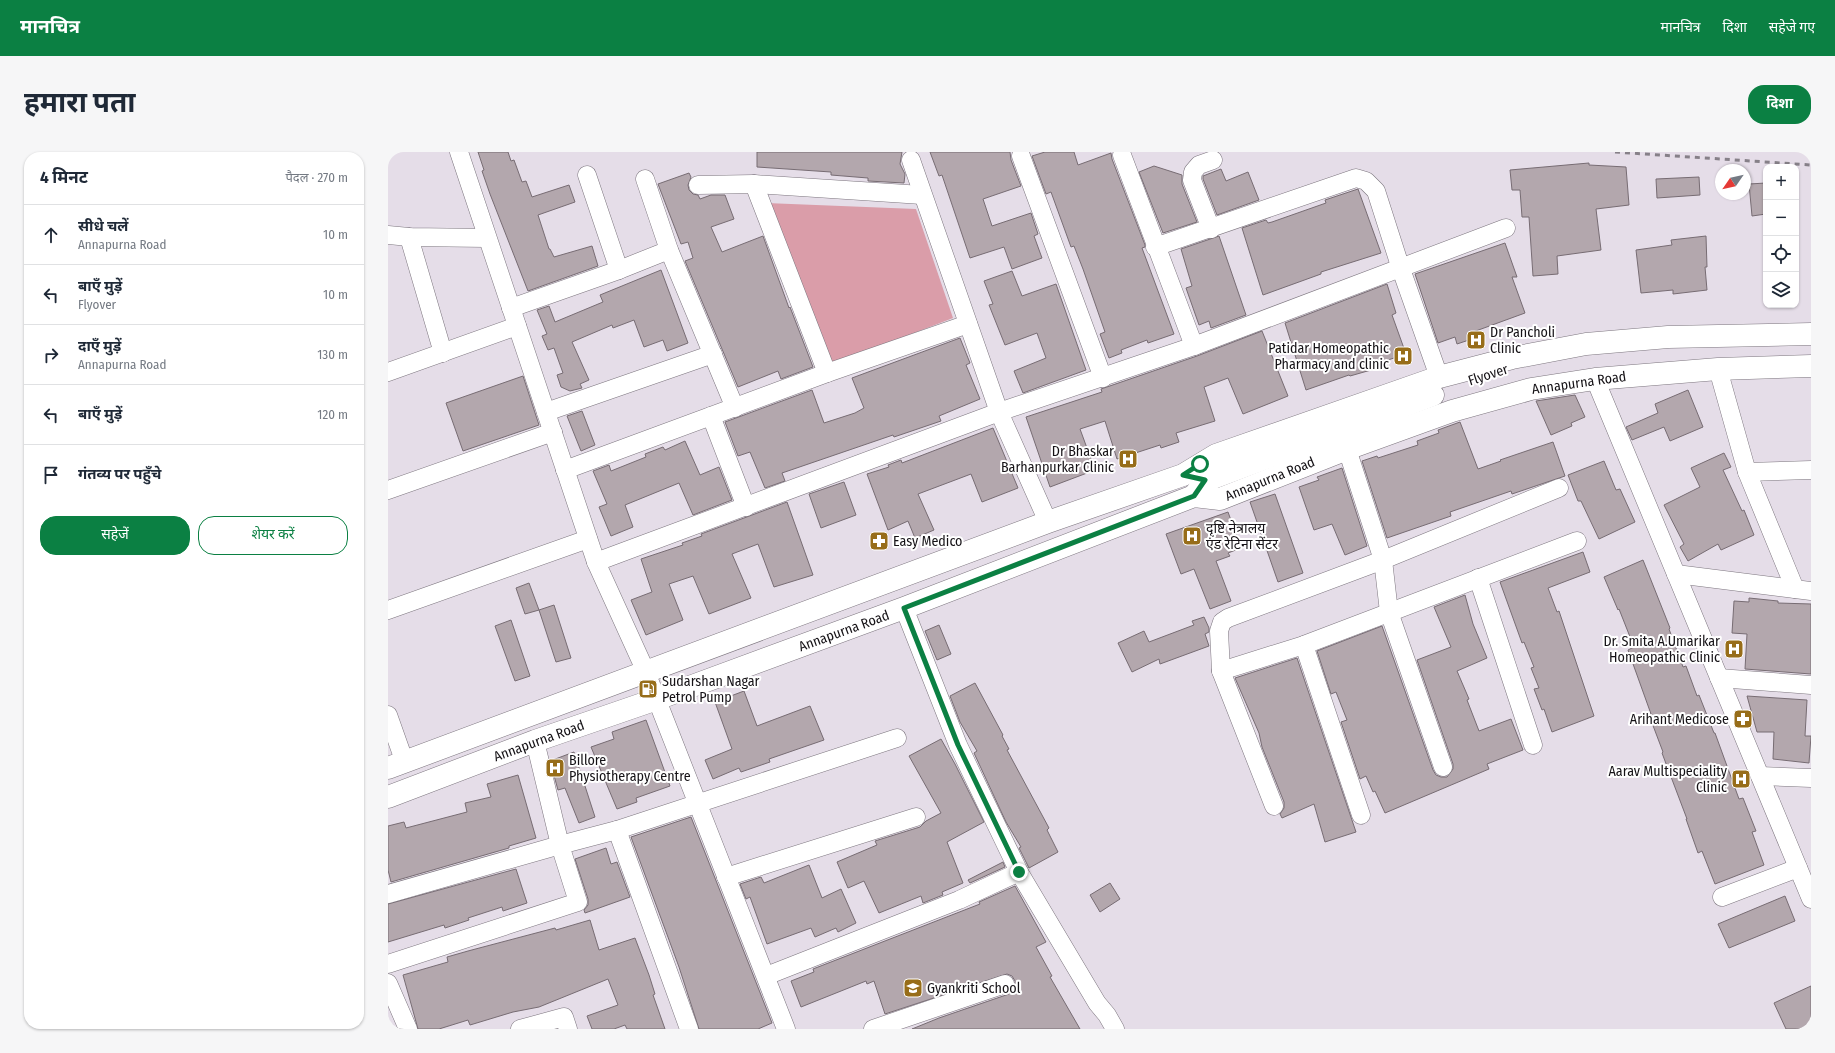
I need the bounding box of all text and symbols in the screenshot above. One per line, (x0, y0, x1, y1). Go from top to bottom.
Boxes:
text: मानचित्र (20, 15, 80, 38)
text: मानचित्र (1661, 19, 1701, 36)
text: दिशा (1723, 19, 1747, 36)
text: सहेजे गए (1769, 19, 1815, 36)
button: दिशा (1748, 85, 1811, 124)
text: हमारा पता (24, 86, 136, 119)
north arrow (1715, 164, 1751, 200)
map controls (1763, 164, 1799, 308)
button: + (1763, 164, 1799, 200)
text: 4 मिनट (40, 167, 88, 188)
text: पैदल · 270 m (285, 170, 348, 185)
button: − (1763, 200, 1799, 236)
text: सीधे चलें (78, 217, 128, 235)
icon: ahead (40, 224, 62, 246)
text: 10 m (323, 227, 348, 242)
button: locate (1763, 236, 1799, 272)
text: Annapurna Road (78, 237, 166, 252)
button: layers (1763, 272, 1799, 308)
text: बाएँ मुड़ें (78, 277, 122, 295)
icon: left (40, 284, 62, 306)
text: 10 m (323, 287, 348, 302)
text: Flyover (78, 297, 116, 312)
place label: Dr Pancholi Clinic (1490, 324, 1555, 357)
hospital icon: Dr Pancholi Clinic (1465, 329, 1487, 351)
text: दाएँ मुड़ें (78, 337, 121, 355)
place label: Patidar Homeopathic Pharmacy and clinic (1268, 340, 1389, 373)
icon: right (40, 344, 62, 366)
hospital icon: Patidar Homeopathic Pharmacy and clinic (1392, 345, 1414, 367)
text: 130 m (317, 347, 348, 362)
text: Annapurna Road (78, 357, 166, 372)
street label: Flyover (1466, 361, 1510, 389)
street label: Annapurna Road (1531, 368, 1627, 398)
icon: left (40, 404, 62, 426)
text: बाएँ मुड़ें (78, 405, 122, 423)
text: 120 m (317, 407, 348, 422)
place label: Dr Bhaskar Barhanpurkar Clinic (1001, 443, 1114, 476)
hospital icon: Dr Bhaskar Barhanpurkar Clinic (1117, 448, 1139, 470)
street label: Annapurna Road (1223, 453, 1317, 505)
route start (1191, 455, 1209, 473)
icon: arrive (40, 464, 62, 486)
text: गंतव्य पर पहुँचे (78, 465, 161, 483)
button: सहेजें (40, 516, 190, 555)
button: शेयर करें (198, 516, 348, 555)
place label: दृष्टि नेत्रालय एंड रेटिना सेंटर (1206, 519, 1278, 553)
hospital icon: दृष्टि नेत्रालय एंड रेटिना सेंटर (1181, 525, 1203, 547)
pharmacy icon: Easy Medico (868, 530, 890, 552)
place label: Easy Medico (893, 533, 962, 550)
street label: Annapurna Road (796, 607, 892, 655)
place label: Dr. Smita A.Umarikar Homeopathic Clinic (1603, 633, 1720, 666)
hospital icon: Dr. Smita A.Umarikar Homeopathic Clinic (1723, 638, 1745, 660)
place label: Sudarshan Nagar Petrol Pump (662, 673, 760, 706)
fuel station icon: Sudarshan Nagar Petrol Pump (637, 678, 659, 700)
pharmacy icon: Arihant Medicose (1732, 708, 1754, 730)
place label: Arihant Medicose (1630, 711, 1729, 728)
street label: Annapurna Road (491, 717, 587, 765)
place label: Billore Physiotherapy Centre (569, 752, 691, 785)
hospital icon: Billore Physiotherapy Centre (544, 757, 566, 779)
place label: Aarav Multispeciality Clinic (1608, 763, 1728, 796)
hospital icon: Aarav Multispeciality Clinic (1730, 768, 1752, 790)
route end (1010, 863, 1028, 881)
school or university icon: Gyankriti School (902, 977, 924, 999)
place label: Gyankriti School (927, 980, 1021, 997)

